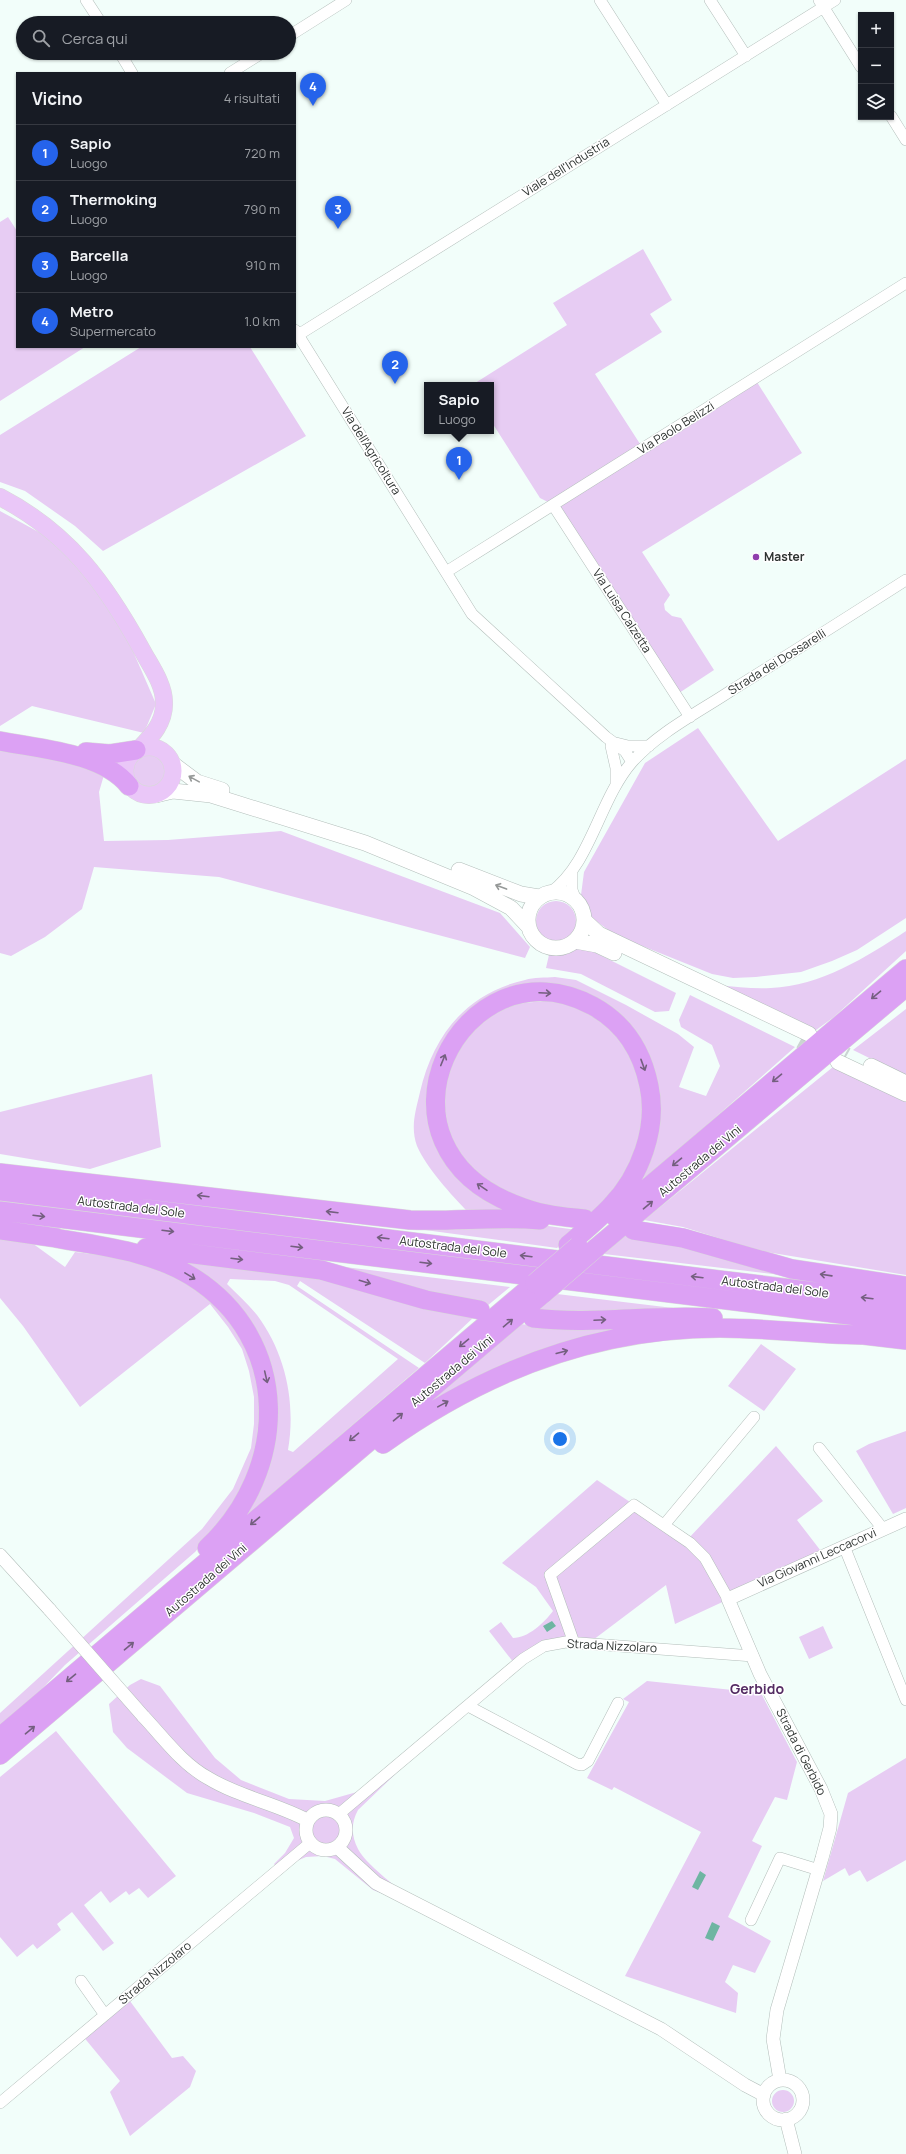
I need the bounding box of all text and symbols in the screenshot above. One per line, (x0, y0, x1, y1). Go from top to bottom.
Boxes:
map controls (858, 12, 894, 120)
button: + (858, 12, 894, 48)
search box (16, 16, 296, 60)
icon: search (30, 27, 52, 49)
text: Cerca qui (62, 28, 128, 49)
button: − (858, 48, 894, 84)
pin: 4 (300, 73, 326, 106)
button: layers (858, 84, 894, 120)
text: Vicino (32, 87, 83, 110)
text: 4 risultati (224, 89, 280, 107)
text: Sapio (70, 133, 111, 154)
street label: Viale dell'Industria (519, 133, 612, 200)
text: 1 (42, 144, 48, 162)
text: 720 m (245, 144, 280, 162)
text: Luogo (70, 154, 107, 172)
text: Thermoking (70, 189, 157, 210)
pin: 3 (325, 196, 351, 229)
text: 2 (41, 200, 49, 218)
text: 790 m (244, 200, 280, 218)
text: Luogo (70, 210, 107, 228)
text: Barcella (70, 245, 128, 266)
text: 3 (41, 256, 49, 274)
text: 910 m (245, 256, 280, 274)
text: Luogo (70, 266, 107, 284)
text: Metro (70, 301, 113, 322)
text: 4 (41, 312, 49, 330)
text: 1.0 km (244, 312, 280, 330)
text: Supermercato (70, 322, 156, 340)
pin: 2 (382, 351, 408, 384)
popup (424, 382, 494, 434)
text: Sapio (438, 389, 480, 410)
street label: Via Paolo Belizzi (634, 397, 717, 458)
street label: Via dell'Agricoltura (338, 404, 405, 498)
text: Luogo (438, 410, 476, 428)
pin: 1 (446, 447, 472, 480)
place label: Master (764, 548, 805, 565)
marker: Master (751, 552, 761, 562)
street label: Via Luisa Calzetta (589, 566, 656, 656)
street label: Strada dei Dossarelli (725, 625, 829, 699)
one-way arrow (188, 775, 200, 782)
one-way arrow (496, 883, 508, 891)
one-way arrow (538, 989, 551, 997)
one-way arrow (871, 990, 881, 999)
one-way arrow (440, 1055, 448, 1067)
one-way arrow (640, 1058, 648, 1070)
one-way arrow (771, 1074, 782, 1083)
street label: Autostrada dei Vini (655, 1121, 745, 1200)
one-way arrow (672, 1158, 683, 1167)
one-way arrow (477, 1183, 488, 1191)
street label: Autostrada del Sole (76, 1191, 186, 1222)
one-way arrow (197, 1192, 210, 1200)
one-way arrow (642, 1200, 653, 1209)
one-way arrow (326, 1208, 339, 1215)
one-way arrow (32, 1212, 45, 1219)
one-way arrow (161, 1228, 174, 1235)
street label: Autostrada del Sole (398, 1231, 508, 1262)
one-way arrow (377, 1234, 390, 1242)
one-way arrow (290, 1243, 303, 1251)
one-way arrow (520, 1252, 533, 1260)
one-way arrow (230, 1255, 243, 1263)
one-way arrow (419, 1259, 432, 1267)
street label: Autostrada del Sole (720, 1271, 830, 1302)
one-way arrow (820, 1271, 833, 1279)
one-way arrow (184, 1272, 196, 1280)
one-way arrow (691, 1273, 704, 1281)
one-way arrow (358, 1279, 371, 1286)
one-way arrow (861, 1294, 874, 1302)
one-way arrow (593, 1316, 606, 1324)
one-way arrow (503, 1319, 513, 1328)
street label: Autostrada dei Vini (407, 1331, 497, 1410)
one-way arrow (458, 1339, 469, 1348)
one-way arrow (555, 1348, 568, 1355)
one-way arrow (262, 1370, 270, 1383)
one-way arrow (437, 1400, 449, 1408)
one-way arrow (393, 1412, 404, 1421)
your location (550, 1429, 570, 1449)
one-way arrow (349, 1432, 359, 1441)
one-way arrow (250, 1516, 260, 1525)
street label: Via Giovanni Leccacorvi (755, 1524, 879, 1591)
street label: Autostrada dei Vini (161, 1539, 250, 1620)
street label: Strada Nizzolaro (567, 1635, 658, 1656)
one-way arrow (123, 1642, 133, 1651)
one-way arrow (65, 1673, 76, 1682)
district label: Gerbido (730, 1679, 784, 1698)
street label: Strada di Gerbido (772, 1705, 831, 1798)
one-way arrow (24, 1726, 35, 1735)
street label: Strada Nizzolaro (115, 1937, 195, 2008)

